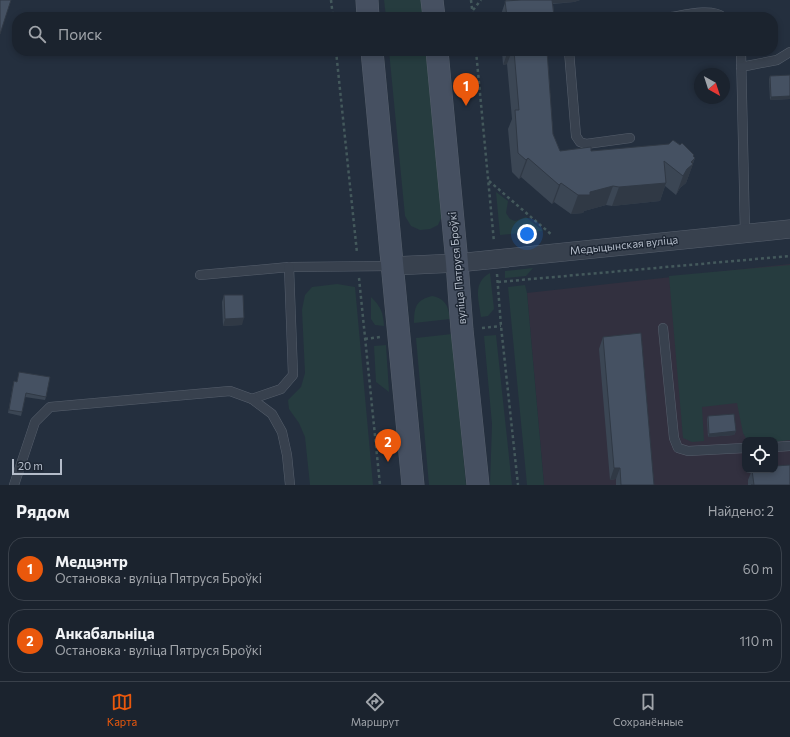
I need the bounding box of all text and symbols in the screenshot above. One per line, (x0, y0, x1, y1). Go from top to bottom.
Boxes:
search box (12, 12, 778, 56)
icon: search (26, 23, 48, 45)
text: Поиск (58, 25, 102, 43)
north arrow (694, 68, 730, 104)
pin: 1 (453, 73, 479, 106)
street label: вуліца Пятруся Броўкі (445, 211, 468, 325)
your location (517, 224, 537, 244)
street label: Медыцынская вуліца (569, 232, 679, 257)
pin: 2 (375, 429, 401, 462)
map controls (742, 437, 778, 473)
button: locate (742, 437, 778, 473)
scale bar (12, 457, 62, 476)
text: 20 m (18, 459, 43, 472)
text: Рядом (16, 501, 70, 522)
text: Найдено: 2 (708, 503, 774, 519)
text: Медцэнтр (55, 552, 128, 570)
text: 1 (27, 561, 33, 577)
text: 60 m (743, 561, 773, 577)
text: Остановка · вуліца Пятруся Броўкі (55, 570, 262, 586)
text: Анкабальніца (55, 624, 154, 642)
text: 2 (26, 633, 34, 649)
text: 110 m (740, 633, 773, 649)
text: Остановка · вуліца Пятруся Броўкі (55, 642, 262, 658)
tab: Карта (107, 691, 137, 728)
tab: Маршрут (351, 691, 399, 728)
tab: Сохранённые (613, 691, 683, 728)

